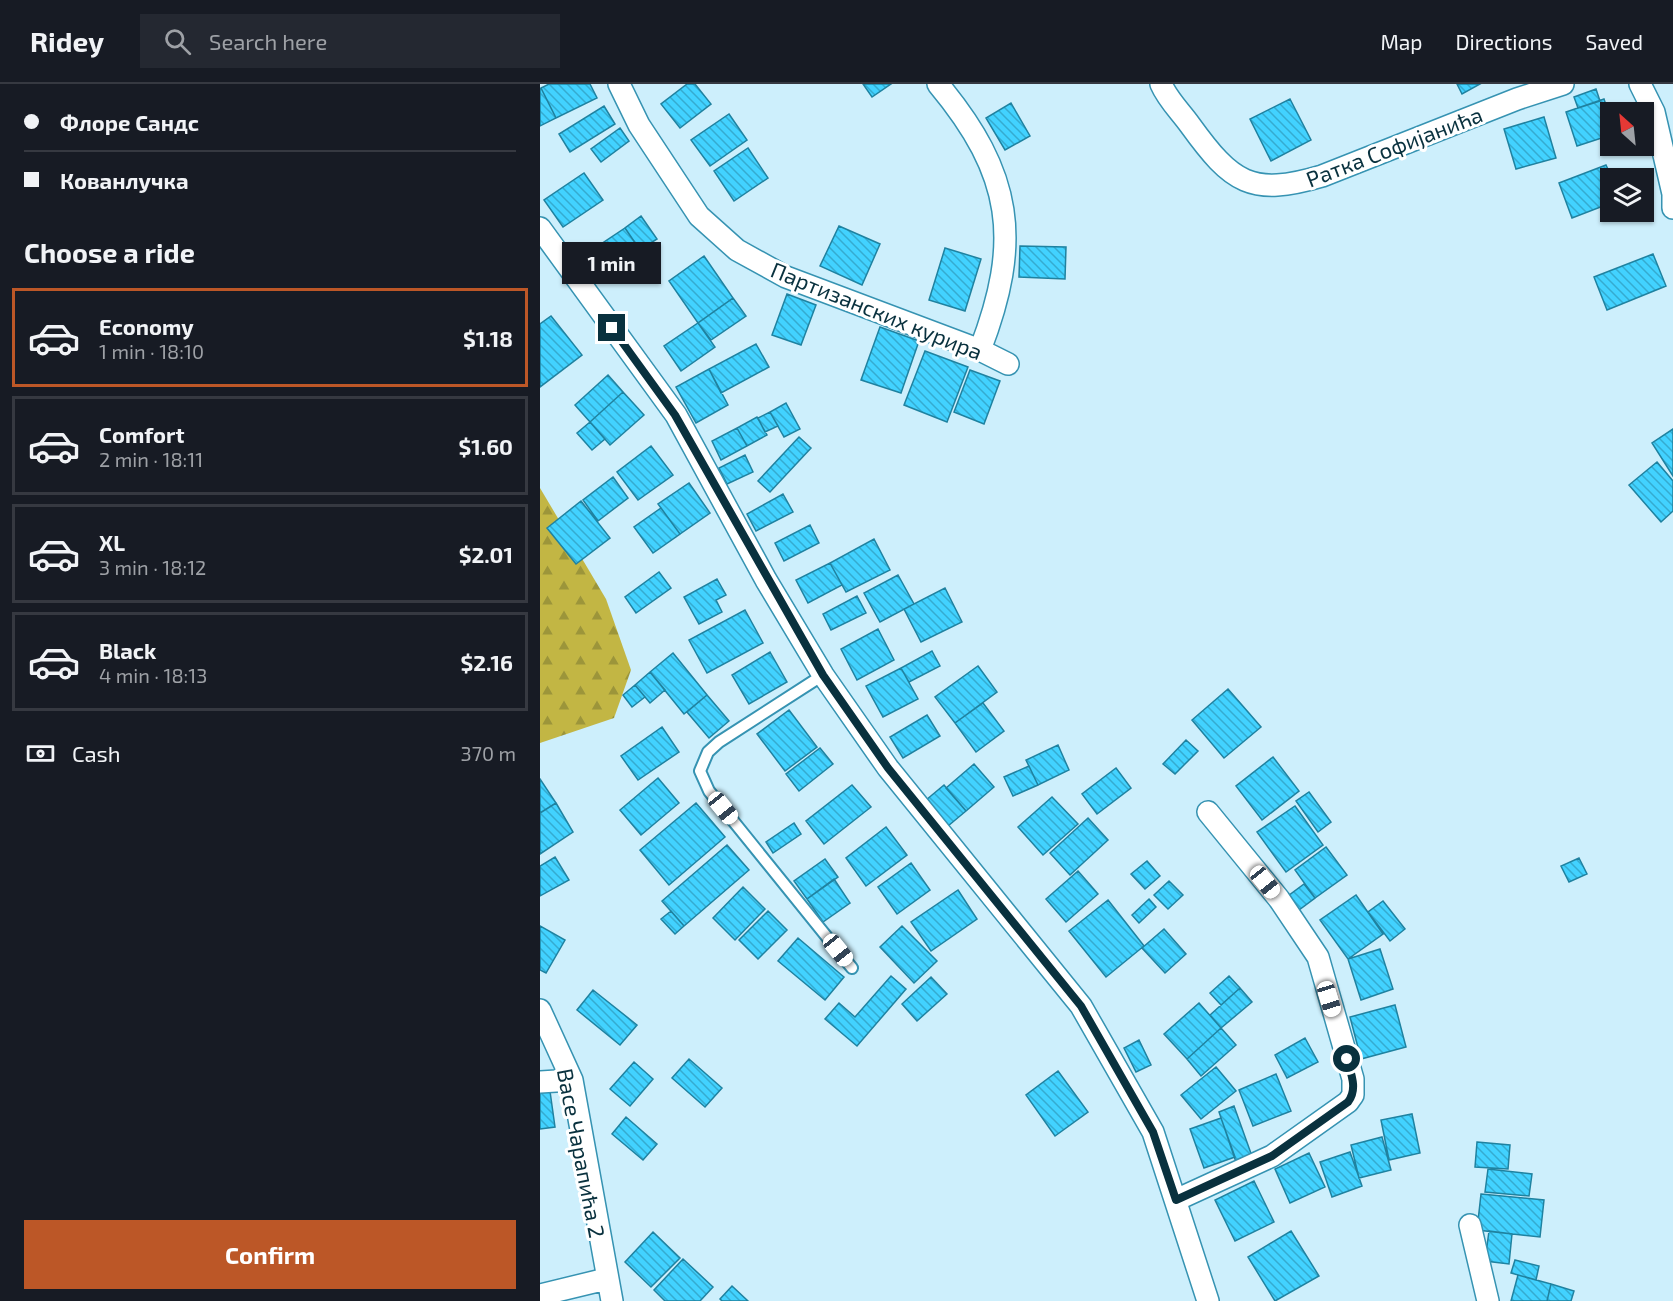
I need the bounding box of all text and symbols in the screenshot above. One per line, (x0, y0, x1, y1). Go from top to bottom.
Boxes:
search box (140, 14, 560, 68)
text: Ridey (30, 24, 104, 58)
icon: search (161, 25, 194, 58)
text: Search here (209, 28, 327, 54)
text: Map (1380, 29, 1423, 54)
text: Directions (1456, 29, 1552, 54)
text: Saved (1585, 29, 1643, 54)
street label: Ратка Софијанића (1302, 100, 1486, 193)
north arrow (1600, 102, 1654, 156)
map controls (1600, 102, 1654, 222)
text: Флоре Сандс (60, 109, 199, 135)
text: Кованлучка (60, 167, 189, 193)
button: layers (1600, 168, 1654, 222)
text: Choose a ride (24, 236, 195, 268)
callout: 1 min (562, 241, 662, 283)
text: 1 min (587, 251, 636, 275)
street label: Партизанских курира (767, 256, 986, 365)
icon: car (27, 311, 81, 365)
text: Economy (99, 313, 194, 339)
route end (598, 314, 625, 341)
text: $1.18 (463, 325, 513, 351)
text: 1 min · 18:10 (99, 339, 204, 363)
icon: car (27, 419, 81, 473)
text: Comfort (99, 421, 184, 447)
text: $1.60 (459, 433, 513, 459)
text: 2 min · 18:11 (99, 447, 203, 471)
icon: car (27, 527, 81, 581)
text: XL (99, 529, 125, 555)
text: $2.01 (459, 541, 513, 567)
text: 3 min · 18:12 (99, 555, 206, 579)
icon: car (27, 635, 81, 689)
text: Black (99, 637, 156, 663)
text: $2.16 (461, 649, 513, 675)
text: 4 min · 18:13 (99, 663, 207, 687)
icon: cash (24, 737, 57, 770)
text: Cash (72, 740, 121, 766)
text: 370 m (461, 741, 516, 765)
car (705, 788, 741, 828)
car (1247, 862, 1283, 902)
car (820, 930, 856, 970)
car (1315, 979, 1343, 1019)
route start (1333, 1045, 1360, 1072)
street label: Васе Чарапића 2 (553, 1066, 611, 1240)
button: Confirm (24, 1220, 516, 1289)

